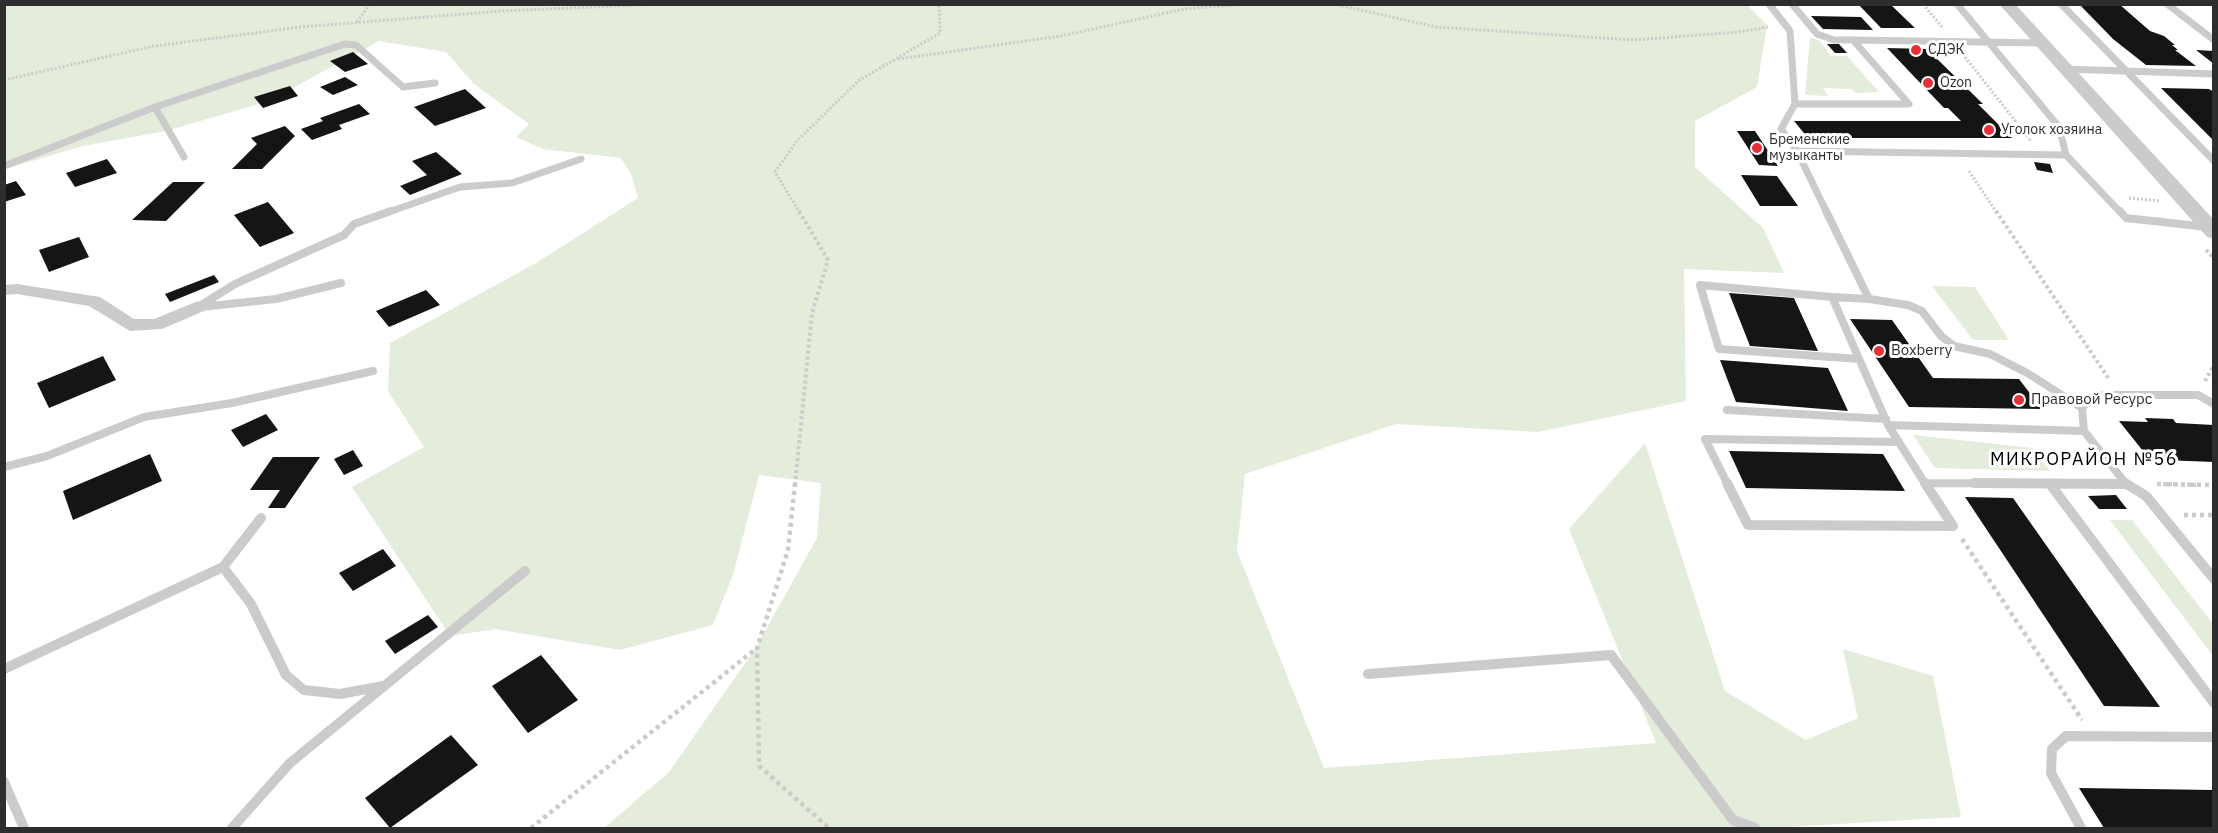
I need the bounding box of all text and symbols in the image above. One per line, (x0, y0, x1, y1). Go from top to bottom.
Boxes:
place label: СДЭК (1928, 42, 1965, 58)
marker: СДЭК (1909, 43, 1923, 57)
place label: Ozon (1940, 75, 1972, 91)
marker: Ozon (1921, 76, 1935, 90)
place label: Уголок хозяина (2001, 122, 2102, 138)
marker: Уголок хозяина (1982, 123, 1996, 137)
place label: Бременские музыканты (1769, 132, 1850, 164)
marker: Бременские музыканты (1750, 141, 1764, 155)
place label: Boxberry (1891, 342, 1952, 360)
marker: Boxberry (1872, 344, 1886, 358)
place label: Правовой Ресурс (2031, 391, 2152, 409)
marker: Правовой Ресурс (2012, 393, 2026, 407)
district label: МИКРОРАЙОН №56 (1990, 449, 2178, 471)

